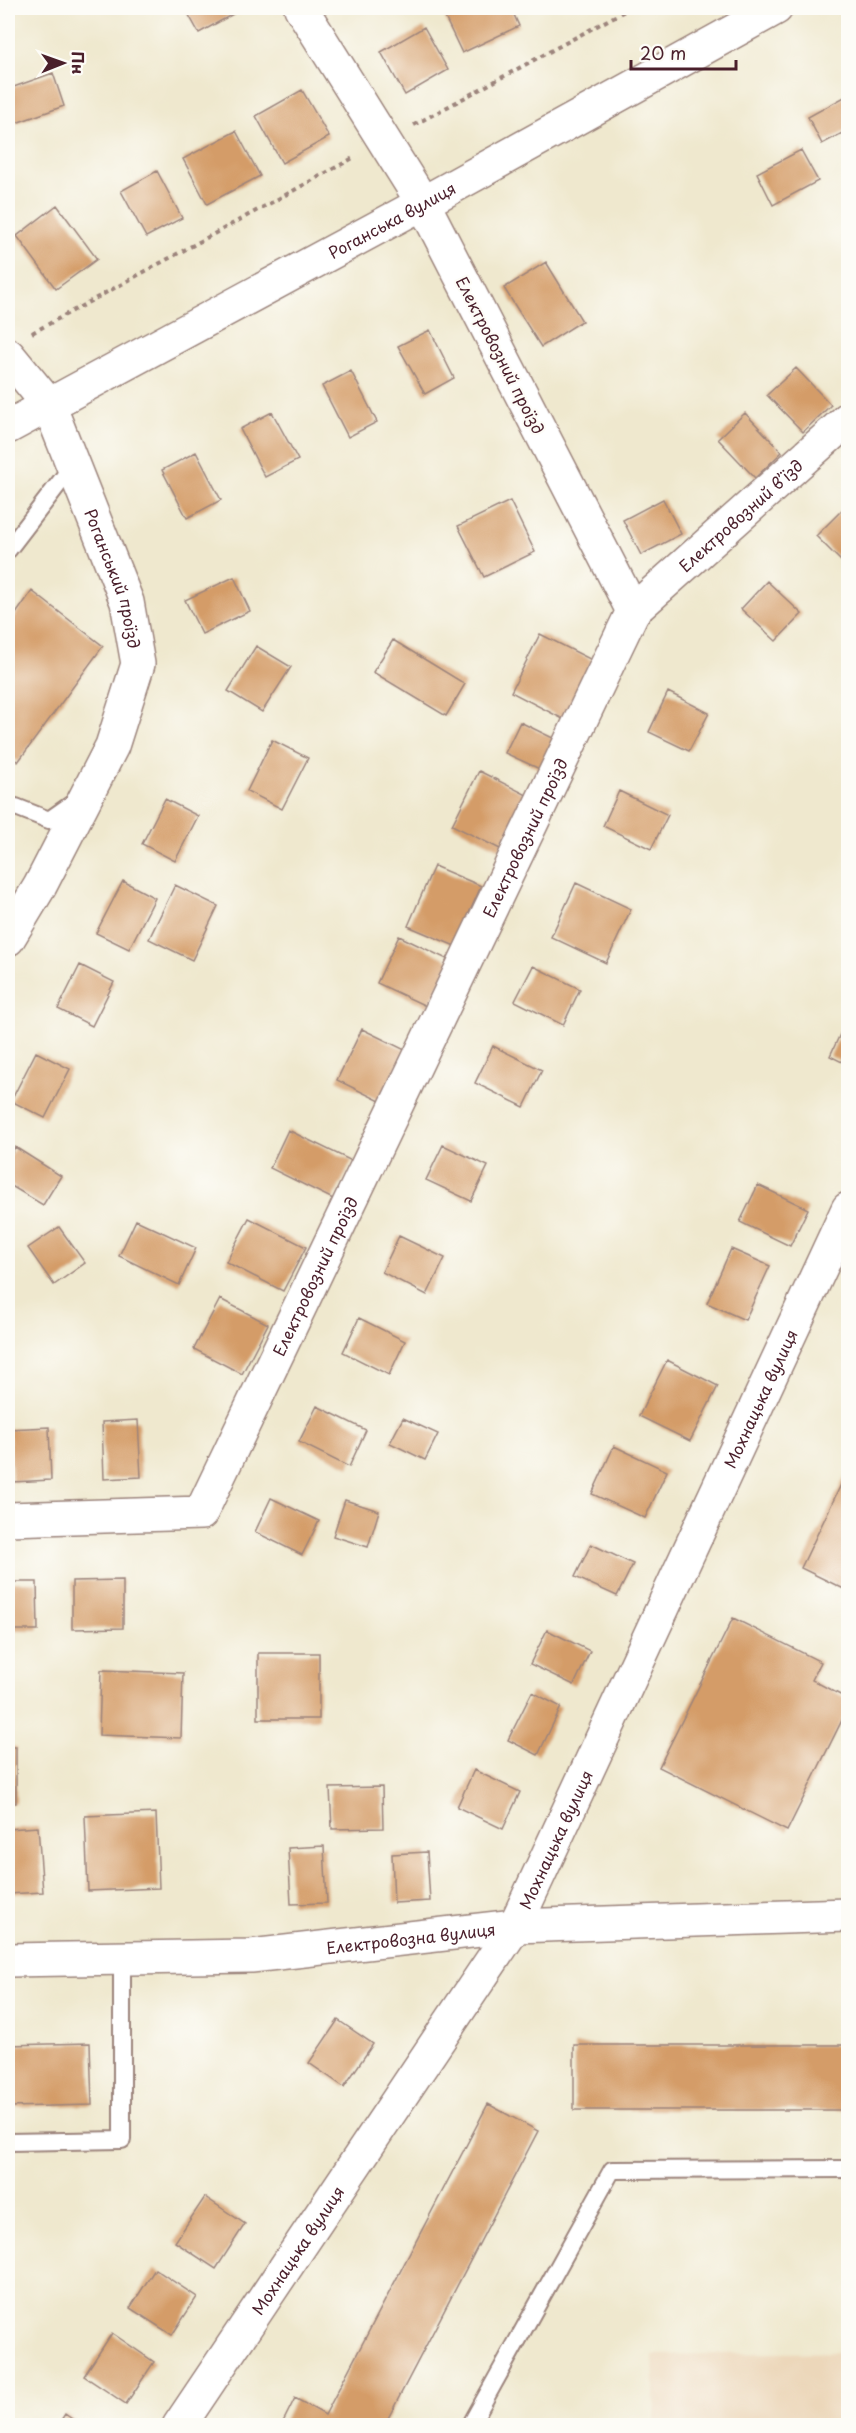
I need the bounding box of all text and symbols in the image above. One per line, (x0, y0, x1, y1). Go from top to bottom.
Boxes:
north arrow (33, 33, 93, 93)
scale bar (631, 33, 736, 71)
text: 20 m (640, 39, 686, 66)
text: Пн (67, 51, 91, 75)
street label: Роганська вулиця (324, 175, 460, 264)
street label: Електровозний проїзд (451, 272, 551, 438)
street label: Електровозний в’їзд (673, 453, 808, 577)
street label: Роганський проїзд (79, 505, 147, 650)
street label: Електровозний проїзд (476, 754, 573, 921)
street label: Електровозний проїзд (266, 1192, 363, 1360)
street label: Мохнацька вулиця (717, 1325, 803, 1472)
street label: Мохнацька вулиця (513, 1766, 598, 1913)
street label: Електровозна вулиця (325, 1916, 497, 1959)
street label: Мохнацька вулиця (245, 2181, 349, 2319)

